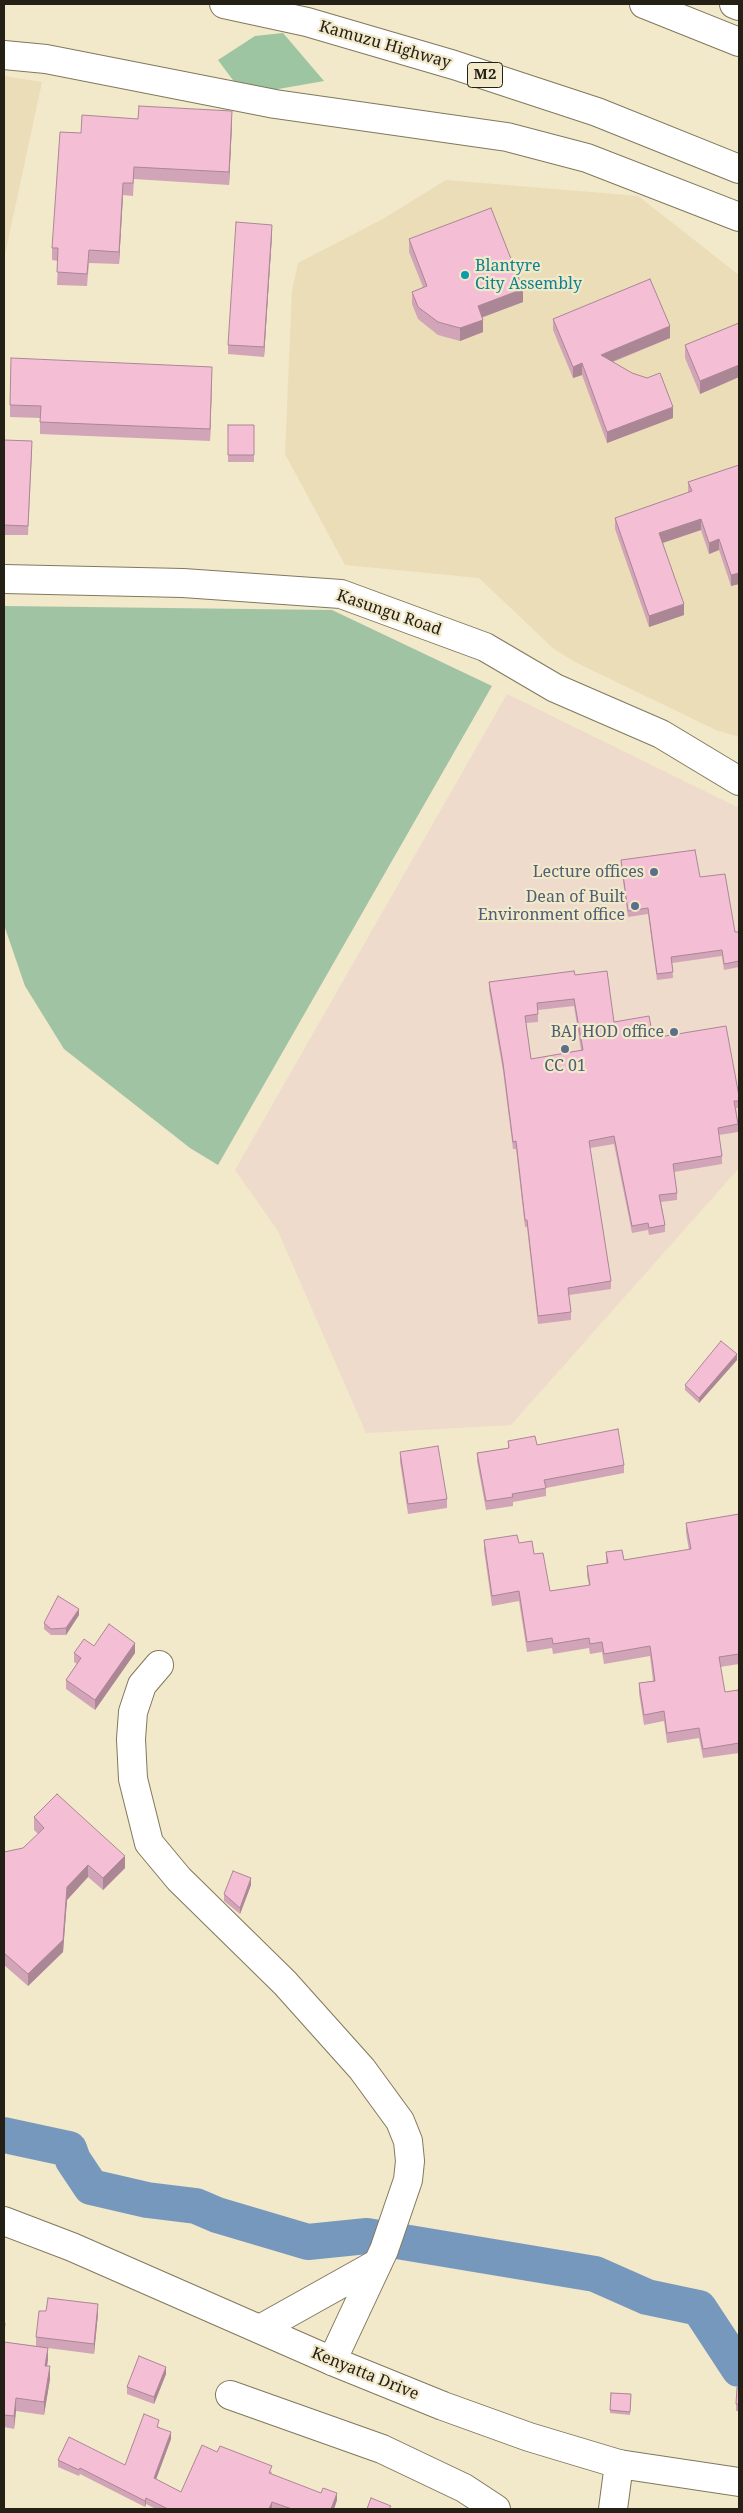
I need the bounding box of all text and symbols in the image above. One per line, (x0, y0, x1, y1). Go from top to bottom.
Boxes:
street label: Kamuzu Highway (317, 17, 453, 73)
road number: M2 (468, 62, 502, 88)
place label: Blantyre City Assembly (475, 256, 582, 294)
marker: Blantyre City Assembly (459, 269, 471, 281)
street label: Kasungu Road (334, 586, 444, 640)
place label: Lecture offices (533, 862, 644, 882)
marker: Lecture offices (648, 866, 660, 878)
place label: Dean of Built Environment office (478, 887, 625, 925)
marker: Dean of Built Environment office (629, 900, 641, 912)
place label: BAJ HOD office (551, 1022, 664, 1042)
marker: BAJ HOD office (668, 1026, 680, 1038)
marker: CC 01 (559, 1043, 571, 1055)
place label: CC 01 (544, 1056, 586, 1076)
street label: Kenyatta Drive (309, 2344, 421, 2404)

